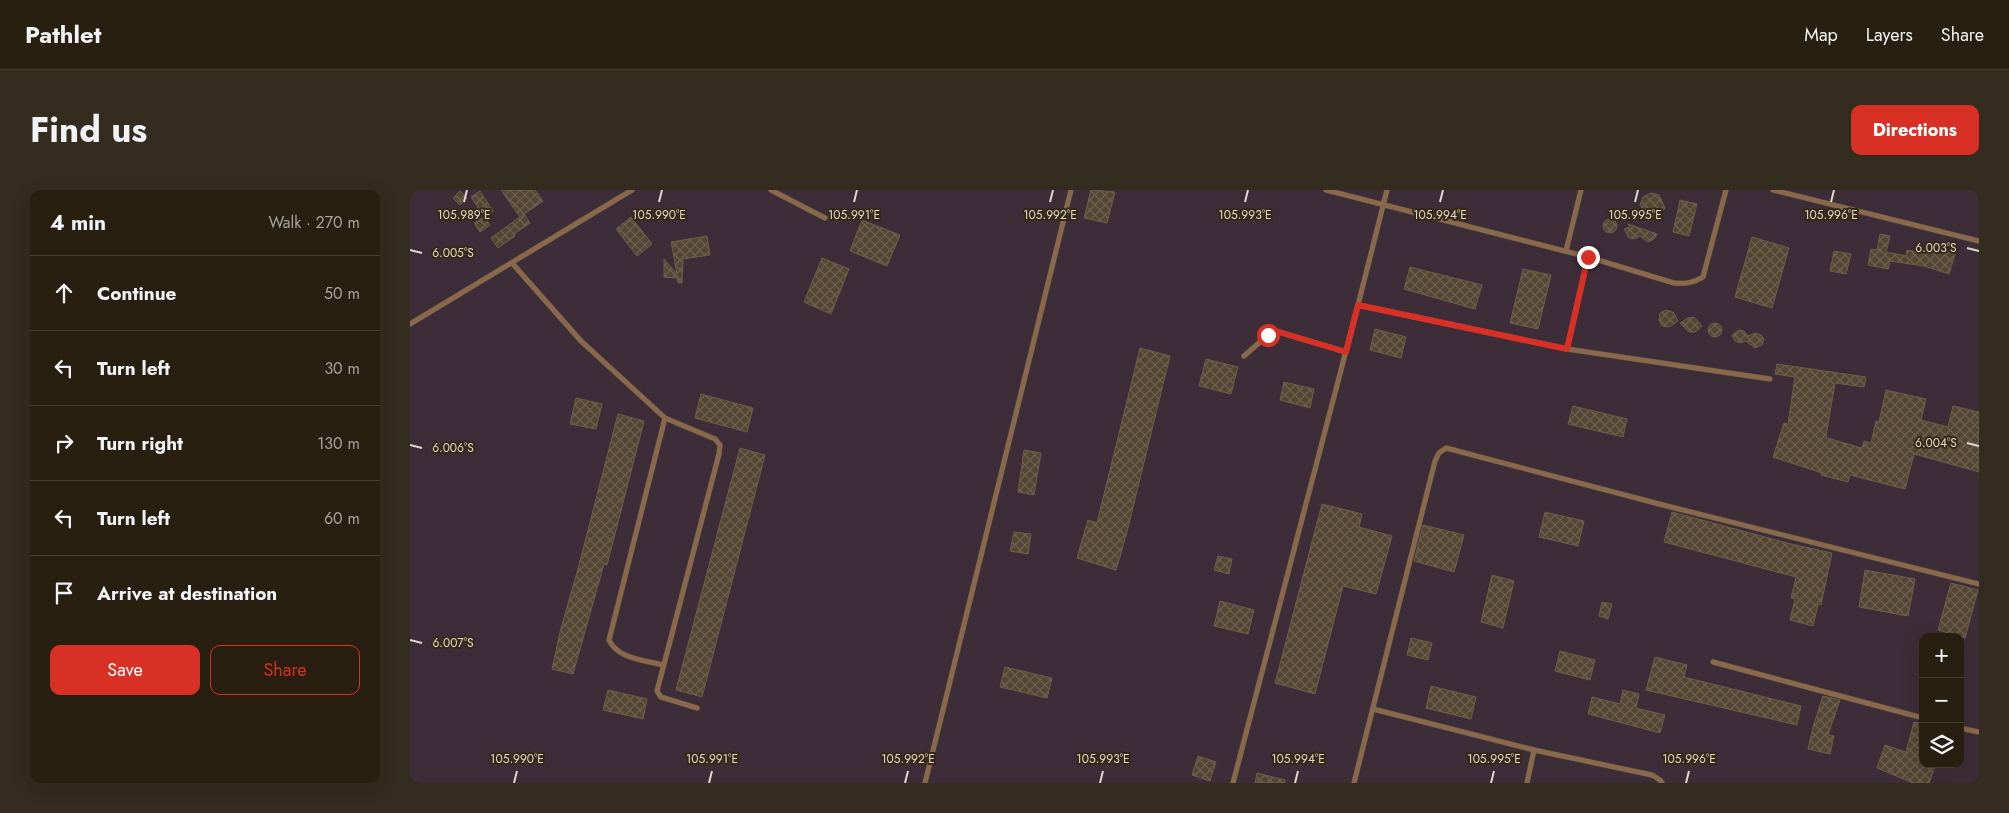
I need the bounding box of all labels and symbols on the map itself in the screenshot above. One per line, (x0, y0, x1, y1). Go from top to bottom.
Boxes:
text: 105.989°E (437, 206, 491, 224)
text: 105.990°E (632, 206, 686, 224)
text: 105.991°E (828, 206, 880, 224)
text: 105.992°E (1023, 206, 1077, 224)
text: 105.993°E (1218, 206, 1272, 224)
text: 105.994°E (1413, 206, 1467, 224)
text: 105.995°E (1608, 206, 1662, 224)
text: 105.996°E (1804, 206, 1858, 224)
text: 6.003°S (1915, 239, 1957, 257)
text: 6.005°S (432, 244, 474, 262)
route end (1577, 246, 1600, 269)
route start (1257, 324, 1280, 347)
text: 6.004°S (1915, 434, 1957, 452)
text: 6.006°S (432, 439, 474, 457)
text: 6.007°S (432, 634, 474, 652)
text: 105.990°E (490, 750, 544, 768)
text: 105.991°E (686, 750, 738, 768)
text: 105.992°E (881, 750, 935, 768)
text: 105.993°E (1076, 750, 1130, 768)
text: 105.994°E (1271, 750, 1325, 768)
text: 105.995°E (1467, 750, 1521, 768)
text: 105.996°E (1662, 750, 1716, 768)

